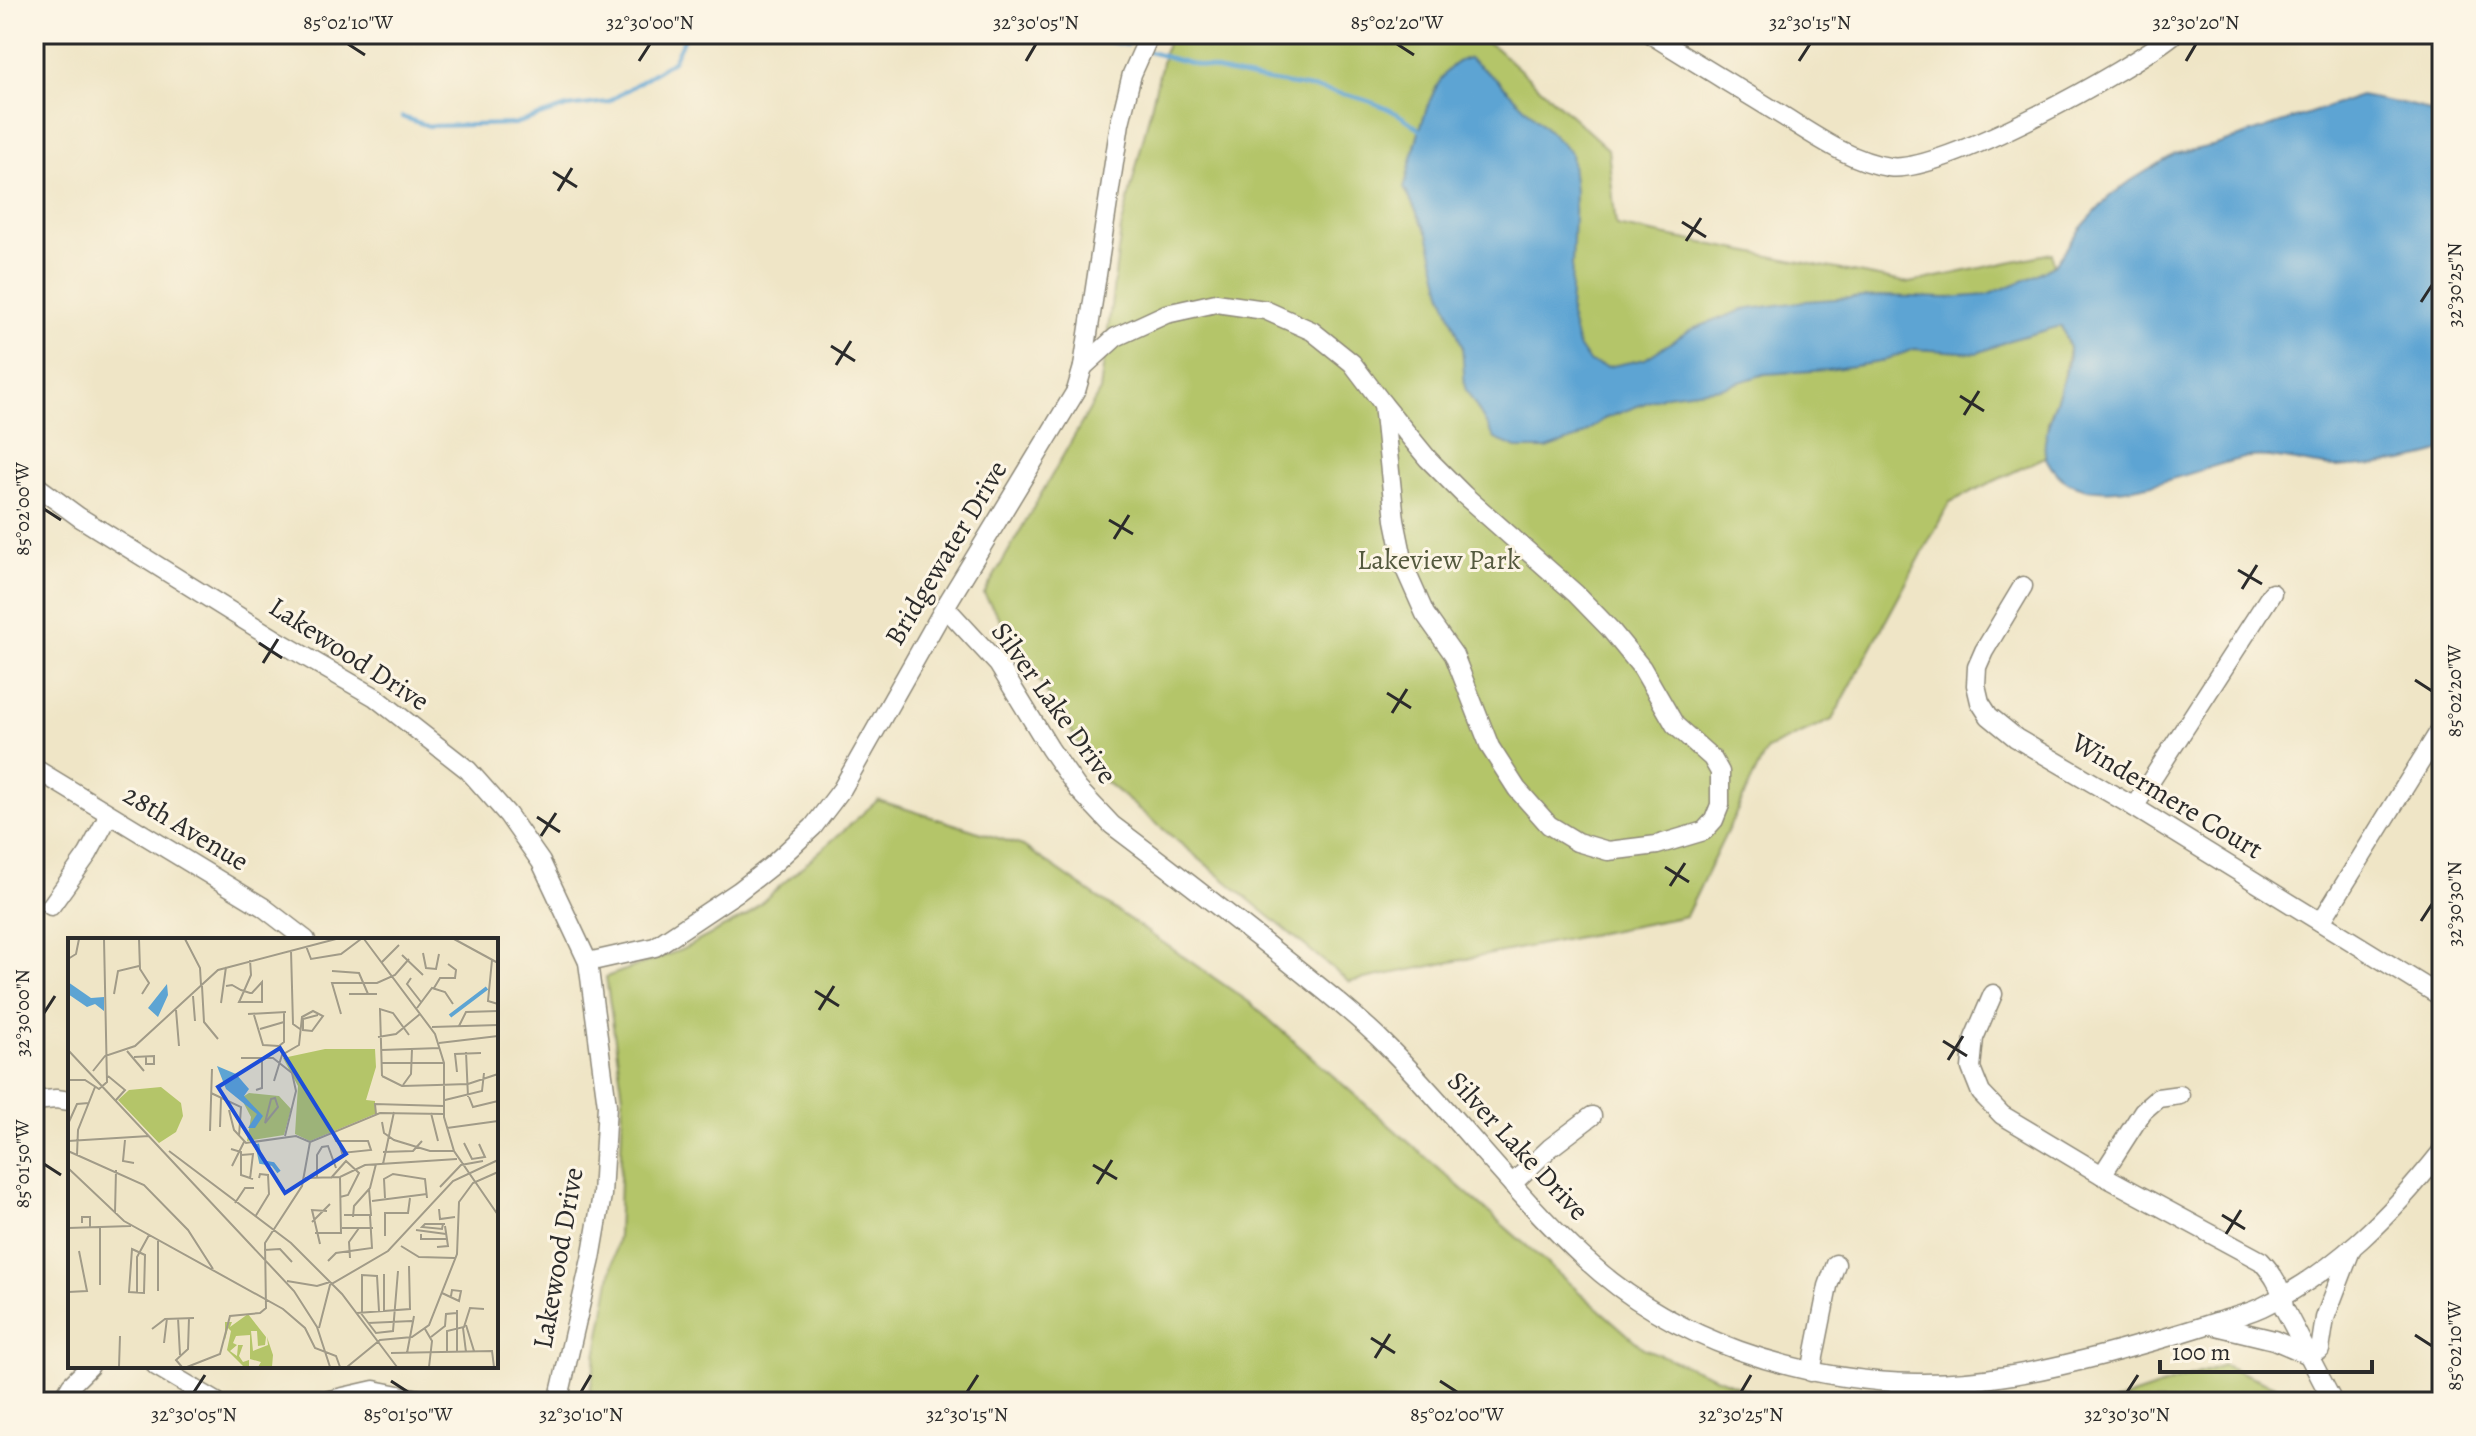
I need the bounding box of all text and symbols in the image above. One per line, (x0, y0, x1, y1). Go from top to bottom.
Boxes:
text: 85°02'10"W (303, 9, 393, 36)
text: 32°30'00"N (606, 9, 694, 36)
text: 32°30'05"N (993, 9, 1079, 36)
text: 85°02'20"W (1351, 9, 1444, 36)
text: 32°30'15"N (1769, 9, 1851, 36)
text: 32°30'20"N (2153, 9, 2239, 36)
text: 32°30'25"N (2441, 243, 2468, 327)
street label: Bridgewater Drive (876, 453, 1016, 653)
text: 85°02'00"W (9, 462, 36, 556)
park label: Lakeview Park (1357, 541, 1521, 579)
street label: Lakewood Drive (262, 588, 436, 720)
street label: Silver Lake Drive (982, 614, 1126, 792)
text: 85°02'20"W (2441, 644, 2468, 737)
street label: Windermere Court (2063, 723, 2270, 868)
street label: 28th Avenue (116, 776, 256, 880)
text: 32°30'30"N (2441, 861, 2468, 947)
inset map (68, 938, 498, 1368)
text: 32°30'00"N (9, 969, 36, 1057)
street label: Silver Lake Drive (1439, 1063, 1597, 1229)
text: 85°01'50"W (9, 1119, 36, 1209)
street label: Lakewood Drive (523, 1164, 593, 1352)
text: 85°02'10"W (2441, 1301, 2468, 1391)
scale bar (2160, 1324, 2372, 1374)
text: 100 m (2172, 1336, 2231, 1368)
text: 32°30'05"N (151, 1401, 237, 1428)
text: 85°01'50"W (363, 1401, 453, 1428)
text: 32°30'10"N (539, 1401, 623, 1428)
text: 32°30'15"N (926, 1401, 1008, 1428)
text: 85°02'00"W (1410, 1401, 1504, 1428)
text: 32°30'25"N (1699, 1401, 1783, 1428)
text: 32°30'30"N (2084, 1401, 2170, 1428)

